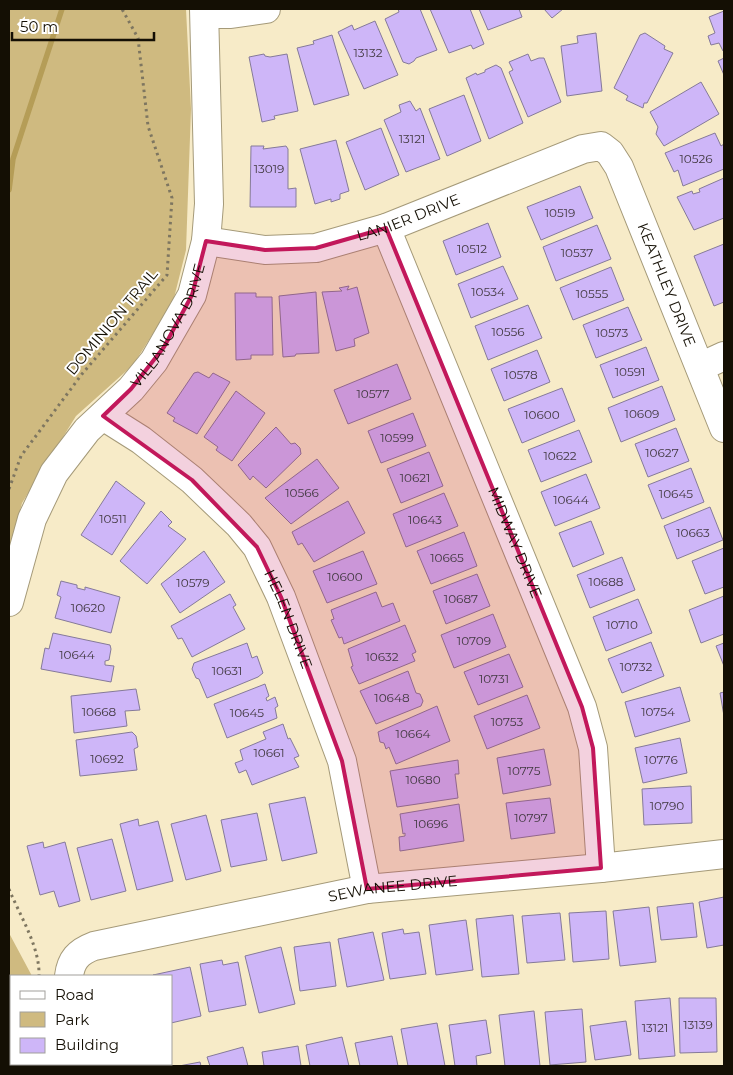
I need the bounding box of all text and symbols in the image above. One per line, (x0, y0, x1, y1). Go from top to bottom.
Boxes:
scale bar (12, 10, 155, 42)
text: 50 m (20, 17, 58, 36)
house number: 13132 (354, 45, 383, 60)
house number: 13121 (399, 131, 425, 146)
house number: 10526 (679, 151, 713, 166)
house number: 13019 (254, 161, 284, 176)
street label: LANIER DRIVE (354, 189, 463, 245)
house number: 10519 (545, 205, 575, 220)
street label: KEATHLEY DRIVE (633, 220, 700, 349)
house number: 10512 (457, 241, 487, 256)
house number: 10537 (561, 245, 593, 260)
street label: VILLANOVA DRIVE (126, 261, 209, 391)
street label: DOMINION TRAIL (62, 265, 162, 379)
house number: 10534 (471, 284, 505, 299)
house number: 10555 (576, 286, 608, 301)
house number: 10556 (491, 324, 525, 339)
house number: 10573 (596, 325, 629, 340)
house number: 10591 (615, 364, 645, 379)
house number: 10578 (504, 367, 538, 382)
house number: 10577 (356, 386, 390, 401)
house number: 10609 (625, 406, 659, 421)
house number: 10600 (524, 407, 560, 422)
house number: 10599 (380, 430, 414, 445)
house number: 10627 (645, 445, 679, 460)
house number: 10622 (543, 448, 577, 463)
house number: 10621 (400, 470, 430, 485)
street label: MIDWAY DRIVE (484, 484, 546, 601)
house number: 10566 (285, 485, 319, 500)
house number: 10645 (659, 486, 693, 501)
house number: 10644 (553, 492, 589, 507)
house number: 10511 (99, 511, 127, 526)
house number: 10643 (408, 512, 442, 527)
house number: 10663 (676, 525, 710, 540)
house number: 10665 (430, 550, 464, 565)
street label: HELEN DRIVE (260, 566, 317, 671)
house number: 10600 (327, 569, 363, 584)
house number: 10688 (589, 574, 624, 589)
house number: 10579 (176, 575, 210, 590)
house number: 10687 (444, 591, 478, 606)
house number: 10620 (71, 600, 105, 615)
house number: 10710 (606, 617, 638, 632)
house number: 10709 (457, 633, 491, 648)
house number: 10644 (59, 647, 95, 662)
house number: 10632 (365, 649, 399, 664)
house number: 10732 (620, 659, 653, 674)
house number: 10631 (212, 663, 242, 678)
house number: 10731 (479, 671, 509, 686)
house number: 10648 (374, 690, 410, 705)
house number: 10668 (82, 704, 117, 719)
house number: 10754 (641, 704, 675, 719)
house number: 10645 (230, 705, 264, 720)
house number: 10753 (491, 714, 523, 729)
house number: 10664 (396, 726, 430, 741)
house number: 10661 (253, 745, 285, 760)
house number: 10692 (90, 751, 124, 766)
house number: 10776 (644, 752, 678, 767)
house number: 10775 (508, 763, 541, 778)
house number: 10680 (405, 772, 441, 787)
house number: 10790 (650, 798, 684, 813)
house number: 10797 (514, 810, 548, 825)
house number: 10696 (414, 816, 448, 831)
street label: SEWANEE DRIVE (326, 871, 458, 906)
legend (10, 975, 172, 1065)
text: Road (55, 985, 94, 1004)
text: Park (55, 1010, 89, 1029)
house number: 13139 (683, 1017, 713, 1032)
house number: 13121 (642, 1020, 668, 1035)
text: Building (55, 1035, 119, 1054)

